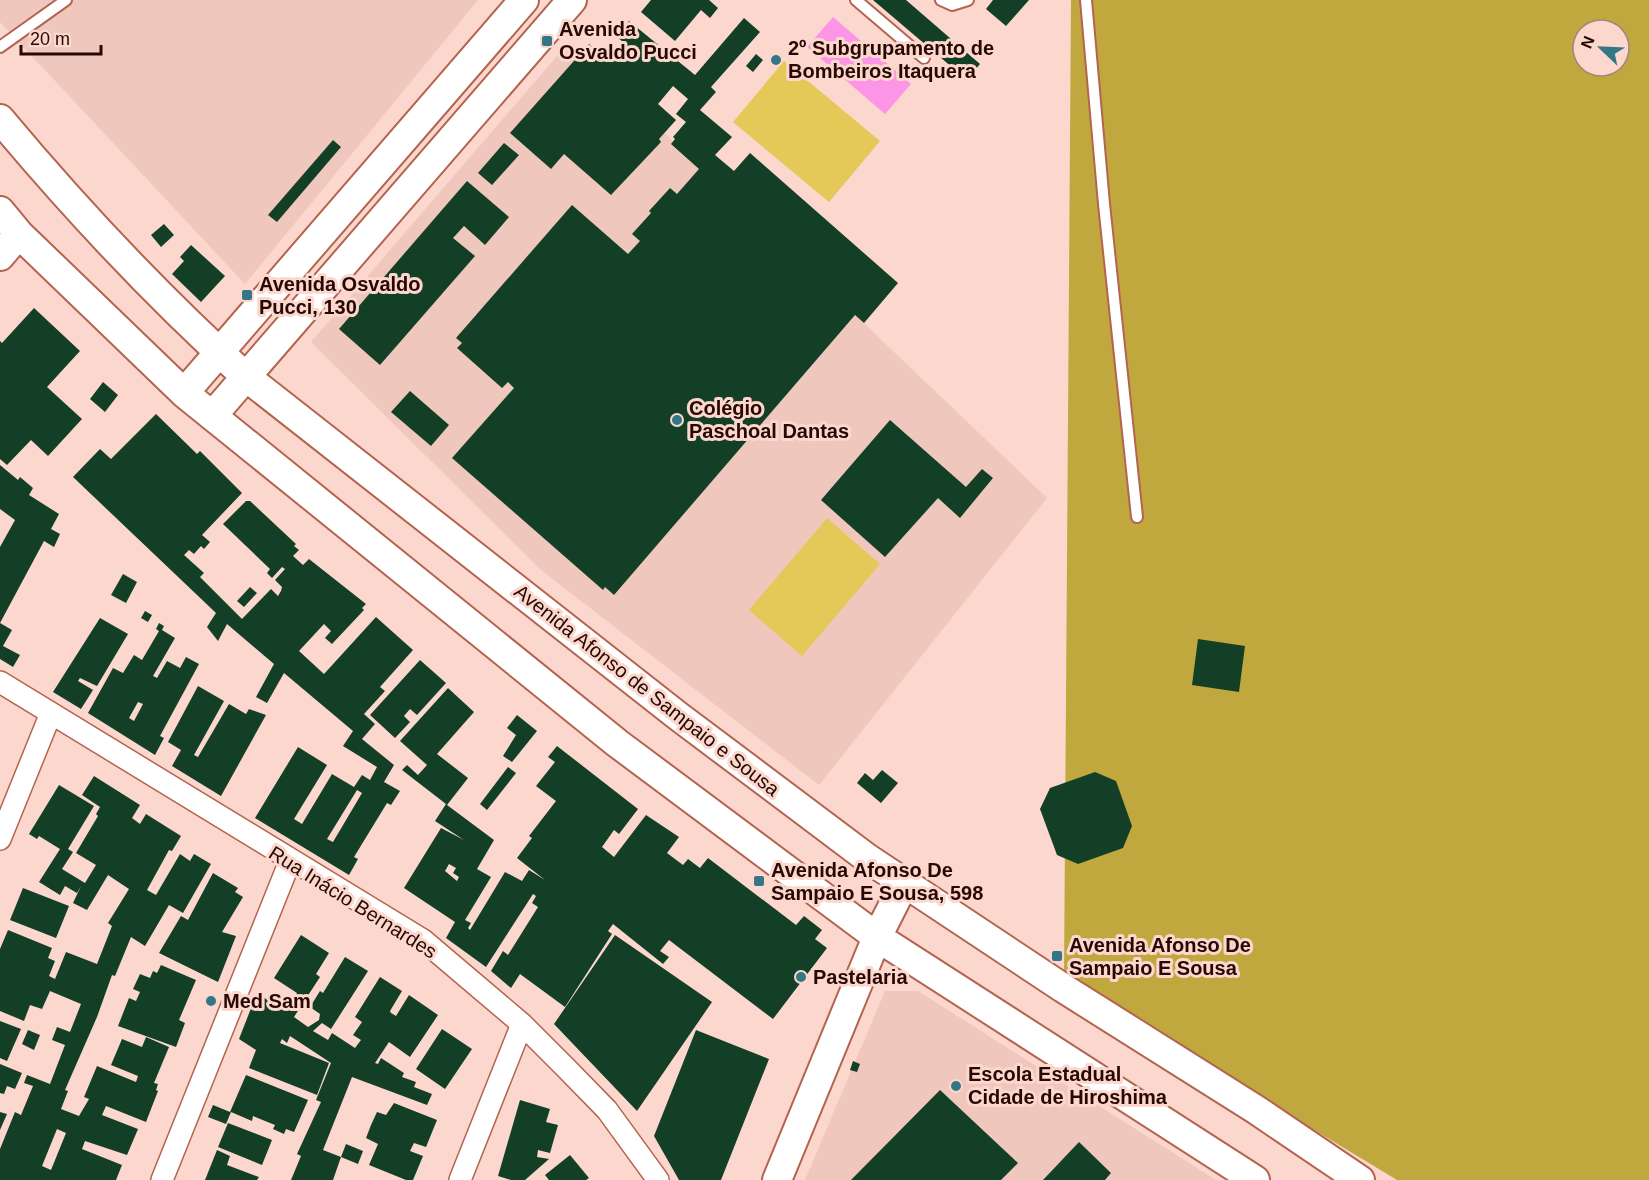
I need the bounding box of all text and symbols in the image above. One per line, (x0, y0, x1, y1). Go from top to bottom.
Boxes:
scale bar (21, 18, 100, 56)
place label: Avenida Osvaldo Pucci (559, 18, 697, 63)
north arrow (1571, 18, 1631, 78)
text: 20 m (30, 29, 70, 49)
marker: Avenida Osvaldo Pucci (540, 34, 554, 48)
text: N (1578, 34, 1598, 51)
place label: 2º Subgrupamento de Bombeiros Itaquera (788, 37, 994, 82)
marker: 2º Subgrupamento de Bombeiros Itaquera (769, 53, 783, 67)
place label: Avenida Osvaldo Pucci, 130 (259, 273, 421, 318)
marker: Avenida Osvaldo Pucci, 130 (240, 288, 254, 302)
place label: Colégio Paschoal Dantas (689, 397, 849, 442)
marker: Colégio Paschoal Dantas (670, 413, 684, 427)
street label: Avenida Afonso de Sampaio e Sousa (510, 580, 784, 801)
street label: Rua Inácio Bernardes (265, 841, 441, 963)
place label: Avenida Afonso De Sampaio E Sousa, 598 (771, 859, 983, 904)
marker: Avenida Afonso De Sampaio E Sousa, 598 (752, 874, 766, 888)
place label: Avenida Afonso De Sampaio E Sousa (1069, 934, 1251, 979)
marker: Avenida Afonso De Sampaio E Sousa (1050, 949, 1064, 963)
place label: Pastelaria (813, 966, 908, 988)
marker: Pastelaria (794, 970, 808, 984)
place label: Med Sam (223, 990, 311, 1012)
marker: Med Sam (204, 994, 218, 1008)
place label: Escola Estadual Cidade de Hiroshima (968, 1063, 1168, 1108)
marker: Escola Estadual Cidade de Hiroshima (949, 1079, 963, 1093)

